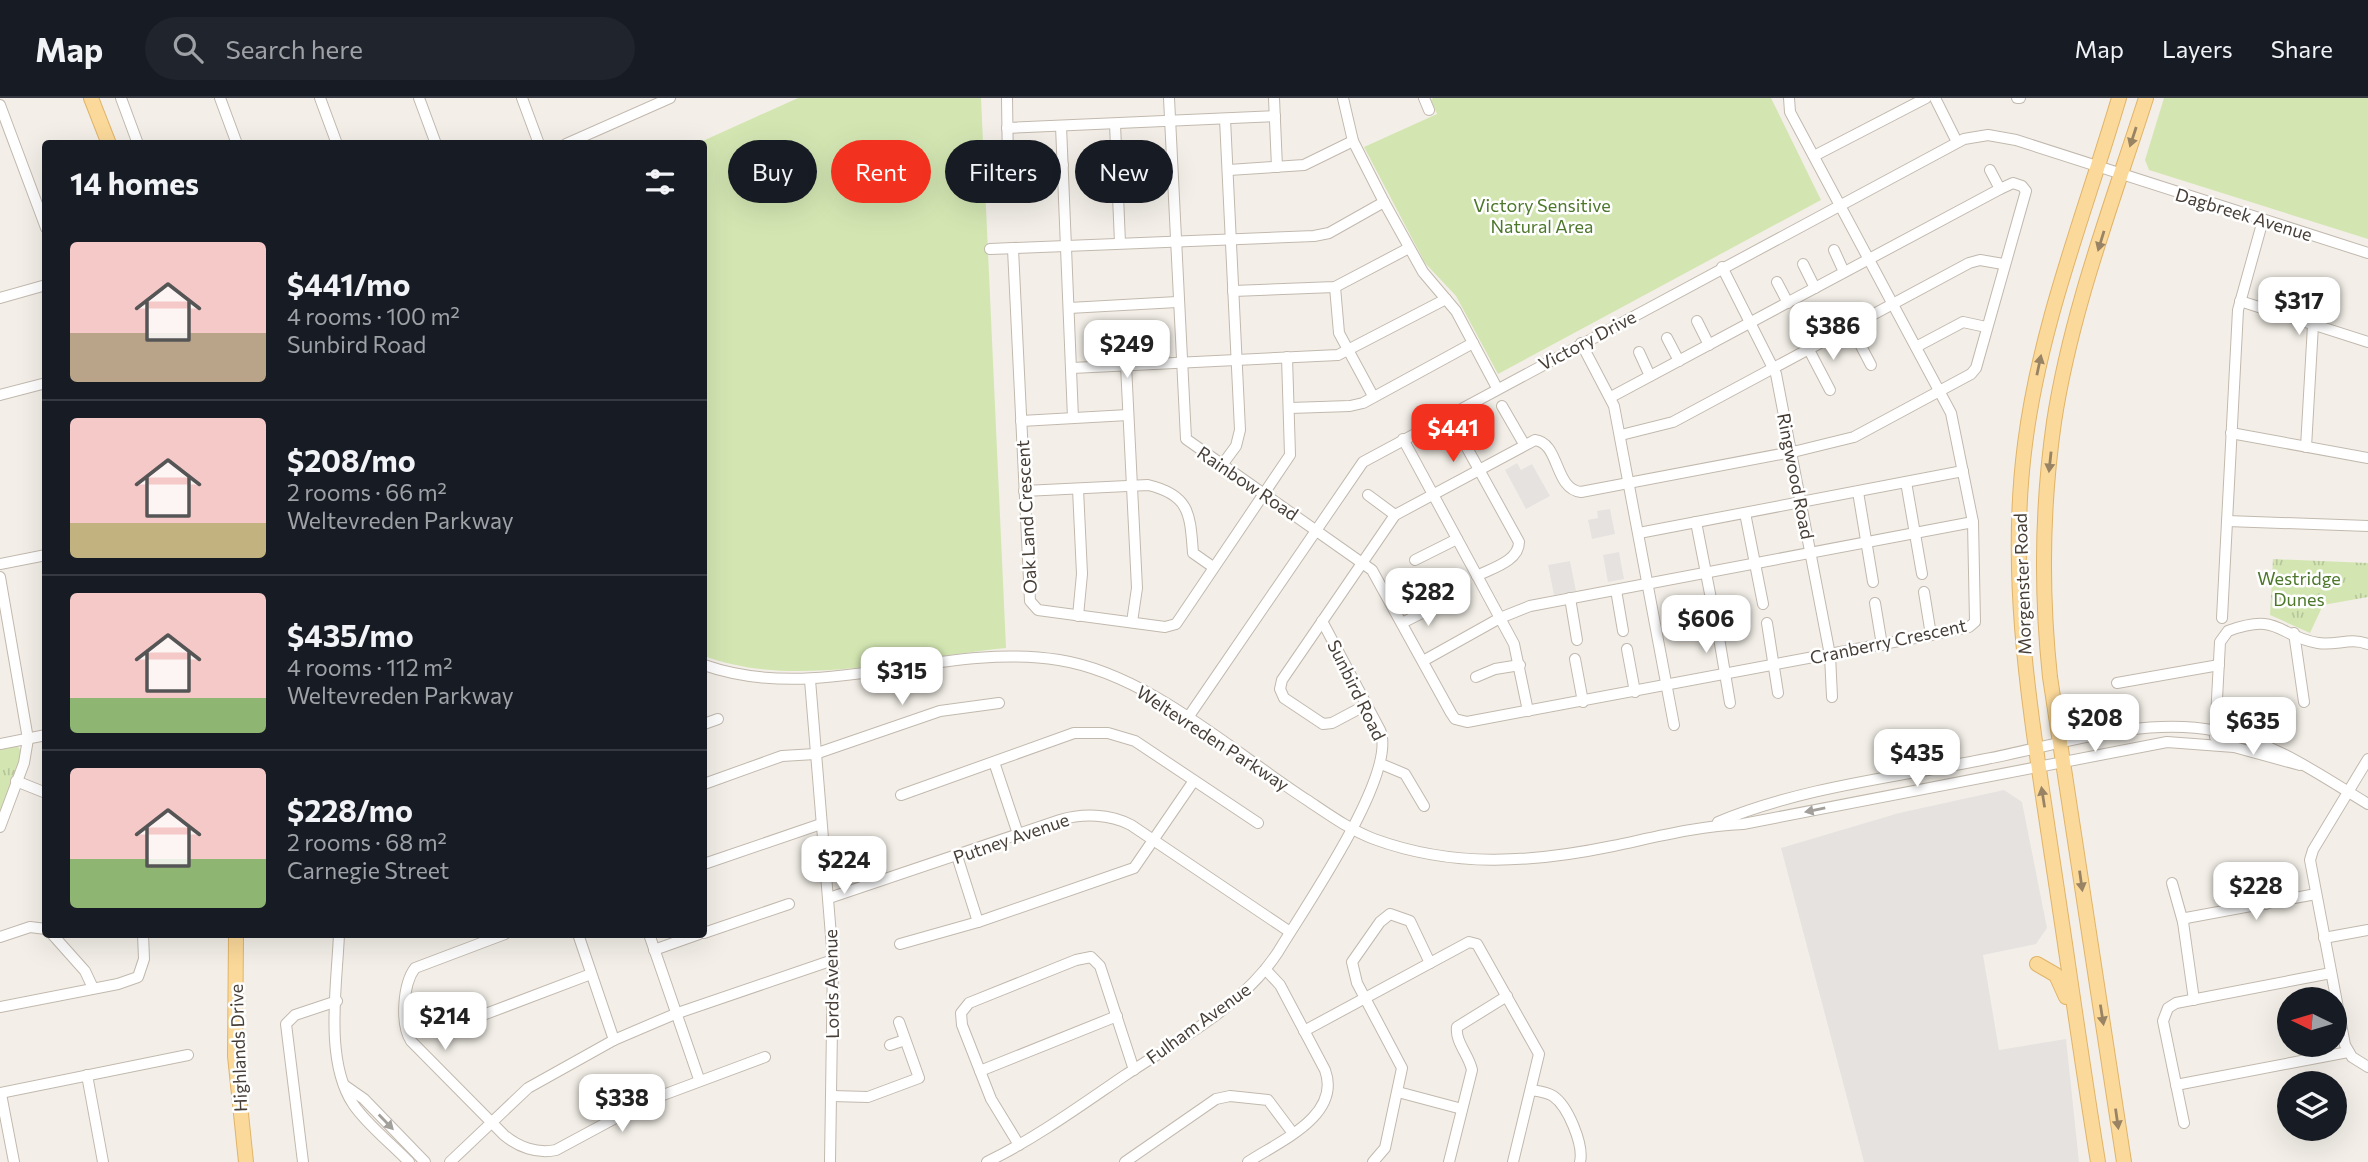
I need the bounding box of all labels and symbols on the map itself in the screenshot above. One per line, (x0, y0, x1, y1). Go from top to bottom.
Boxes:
one-way arrow (2127, 126, 2138, 147)
street label: Dagbreek Avenue (2173, 183, 2315, 245)
park label: Victory Sensitive Natural Area (1473, 194, 1611, 237)
one-way arrow (2095, 230, 2105, 251)
pin: $317 (2258, 278, 2340, 337)
pin: $386 (1792, 302, 1874, 362)
street label: Victory Drive (1534, 305, 1640, 375)
pin: $249 (1086, 320, 1168, 380)
one-way arrow (2033, 354, 2044, 376)
pin: $441 (1412, 404, 1494, 464)
street label: Ringwood Road (1773, 411, 1819, 541)
street label: Oak Land Crescent (1011, 439, 1041, 595)
street label: Rainbow Road (1193, 441, 1303, 525)
one-way arrow (2044, 451, 2055, 473)
street label: Morgenster Road (2009, 513, 2035, 655)
park label: Westridge Dunes (2257, 567, 2341, 610)
pin: $282 (1387, 568, 1469, 628)
pin: $606 (1665, 596, 1747, 655)
street label: Cranberry Crescent (1808, 614, 1968, 668)
street label: Sunbird Road (1323, 636, 1391, 744)
pin: $315 (861, 648, 943, 707)
street label: Weltevreden Parkway (1133, 680, 1293, 796)
pin: $208 (2054, 694, 2136, 754)
pin: $635 (2212, 698, 2294, 757)
pin: $435 (1876, 730, 1958, 789)
one-way arrow (2037, 786, 2048, 808)
one-way arrow (1804, 804, 1826, 815)
street label: Putney Avenue (950, 808, 1072, 868)
pin: $224 (803, 836, 885, 896)
pin: $228 (2215, 862, 2297, 922)
one-way arrow (2076, 870, 2087, 892)
street label: Lords Avenue (819, 929, 843, 1039)
street label: Fulham Avenue (1142, 978, 1254, 1068)
street label: Highlands Drive (225, 984, 251, 1112)
north arrow (2277, 987, 2347, 1057)
pin: $214 (404, 992, 486, 1052)
one-way arrow (2097, 1004, 2108, 1026)
pin: $338 (581, 1074, 663, 1134)
one-way arrow (2112, 1108, 2123, 1130)
one-way arrow (378, 1113, 394, 1130)

